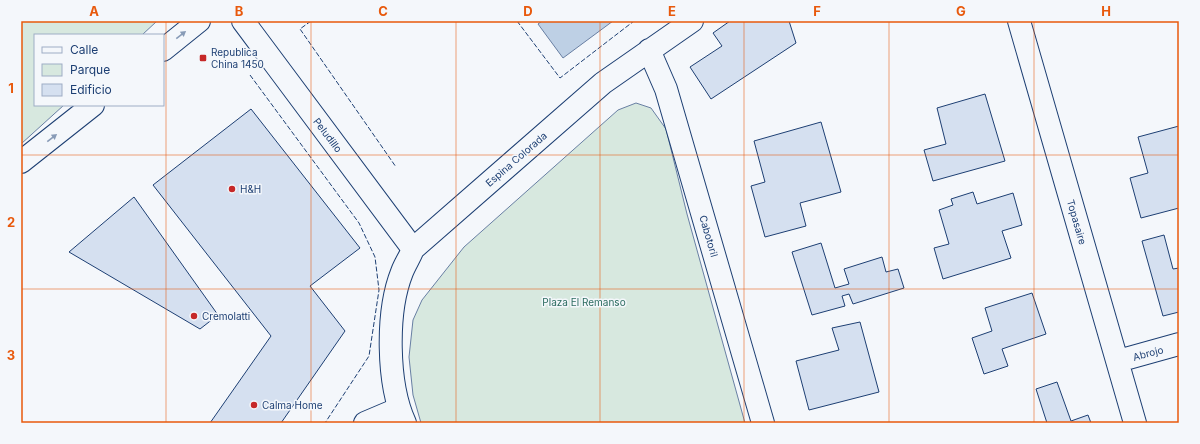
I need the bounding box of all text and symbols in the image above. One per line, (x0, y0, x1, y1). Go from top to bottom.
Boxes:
text: A (89, 3, 99, 19)
text: B (235, 3, 244, 19)
text: C (378, 3, 388, 19)
text: D (523, 3, 533, 19)
text: E (668, 3, 676, 19)
text: F (813, 3, 821, 19)
text: G (956, 3, 966, 19)
text: H (1101, 3, 1111, 19)
one-way arrow (176, 31, 187, 40)
legend (34, 34, 164, 106)
text: Calle (70, 42, 98, 57)
place label: Republica China 1450 (211, 46, 264, 70)
marker: Republica China 1450 (198, 53, 208, 63)
text: Parque (70, 62, 110, 77)
text: 1 (8, 80, 14, 96)
text: Edificio (70, 82, 112, 97)
street label: Peludillo (311, 115, 345, 155)
street label: Espina Colorada (483, 129, 549, 189)
one-way arrow (46, 134, 57, 142)
place label: H&H (240, 183, 261, 195)
marker: H&H (227, 184, 237, 194)
street label: Topasaire (1065, 198, 1089, 246)
text: 2 (7, 214, 15, 230)
street label: Cabotoril (697, 214, 721, 258)
park label: Plaza El Remanso (542, 296, 626, 308)
place label: Cremolatti (202, 310, 250, 322)
marker: Cremolatti (189, 311, 199, 321)
street label: Abrojo (1131, 343, 1165, 363)
text: 3 (7, 347, 15, 363)
place label: Calma Home (262, 399, 323, 411)
marker: Calma Home (249, 400, 259, 410)

